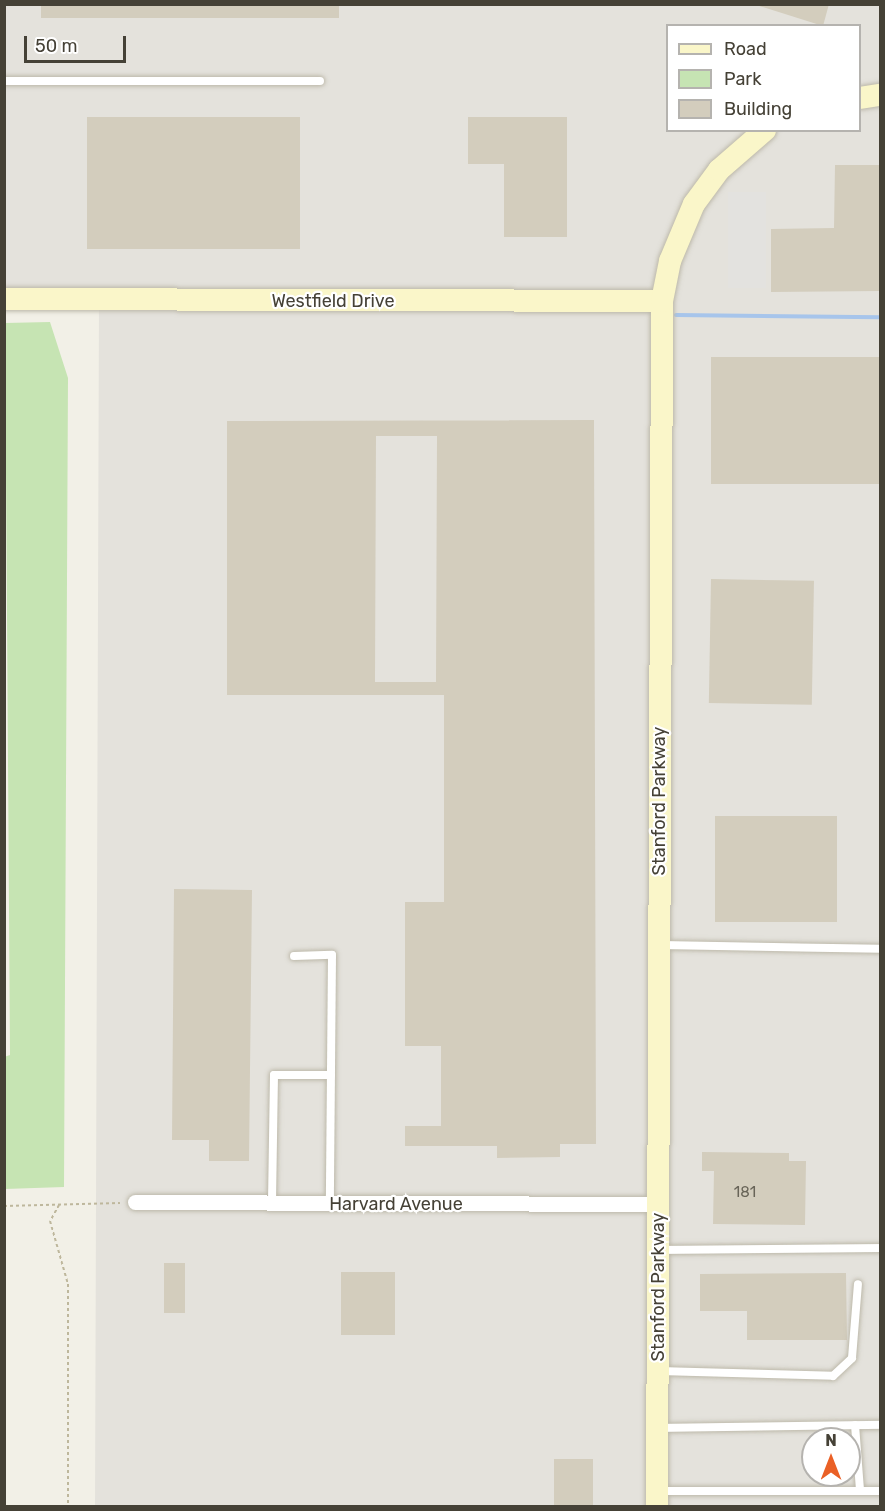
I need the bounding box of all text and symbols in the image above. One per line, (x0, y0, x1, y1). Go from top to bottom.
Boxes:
scale bar (27, 24, 129, 62)
legend (666, 24, 861, 132)
text: 50 m (35, 35, 78, 57)
text: Road (724, 38, 767, 60)
text: Park (724, 68, 761, 90)
text: Building (724, 98, 792, 120)
street label: Westfield Drive (271, 290, 395, 312)
street label: Stanford Parkway (648, 726, 670, 876)
house number: 181 (734, 1184, 756, 1202)
street label: Harvard Avenue (329, 1193, 463, 1215)
street label: Stanford Parkway (647, 1212, 669, 1362)
north arrow (801, 1427, 861, 1487)
text: N (825, 1431, 837, 1450)

